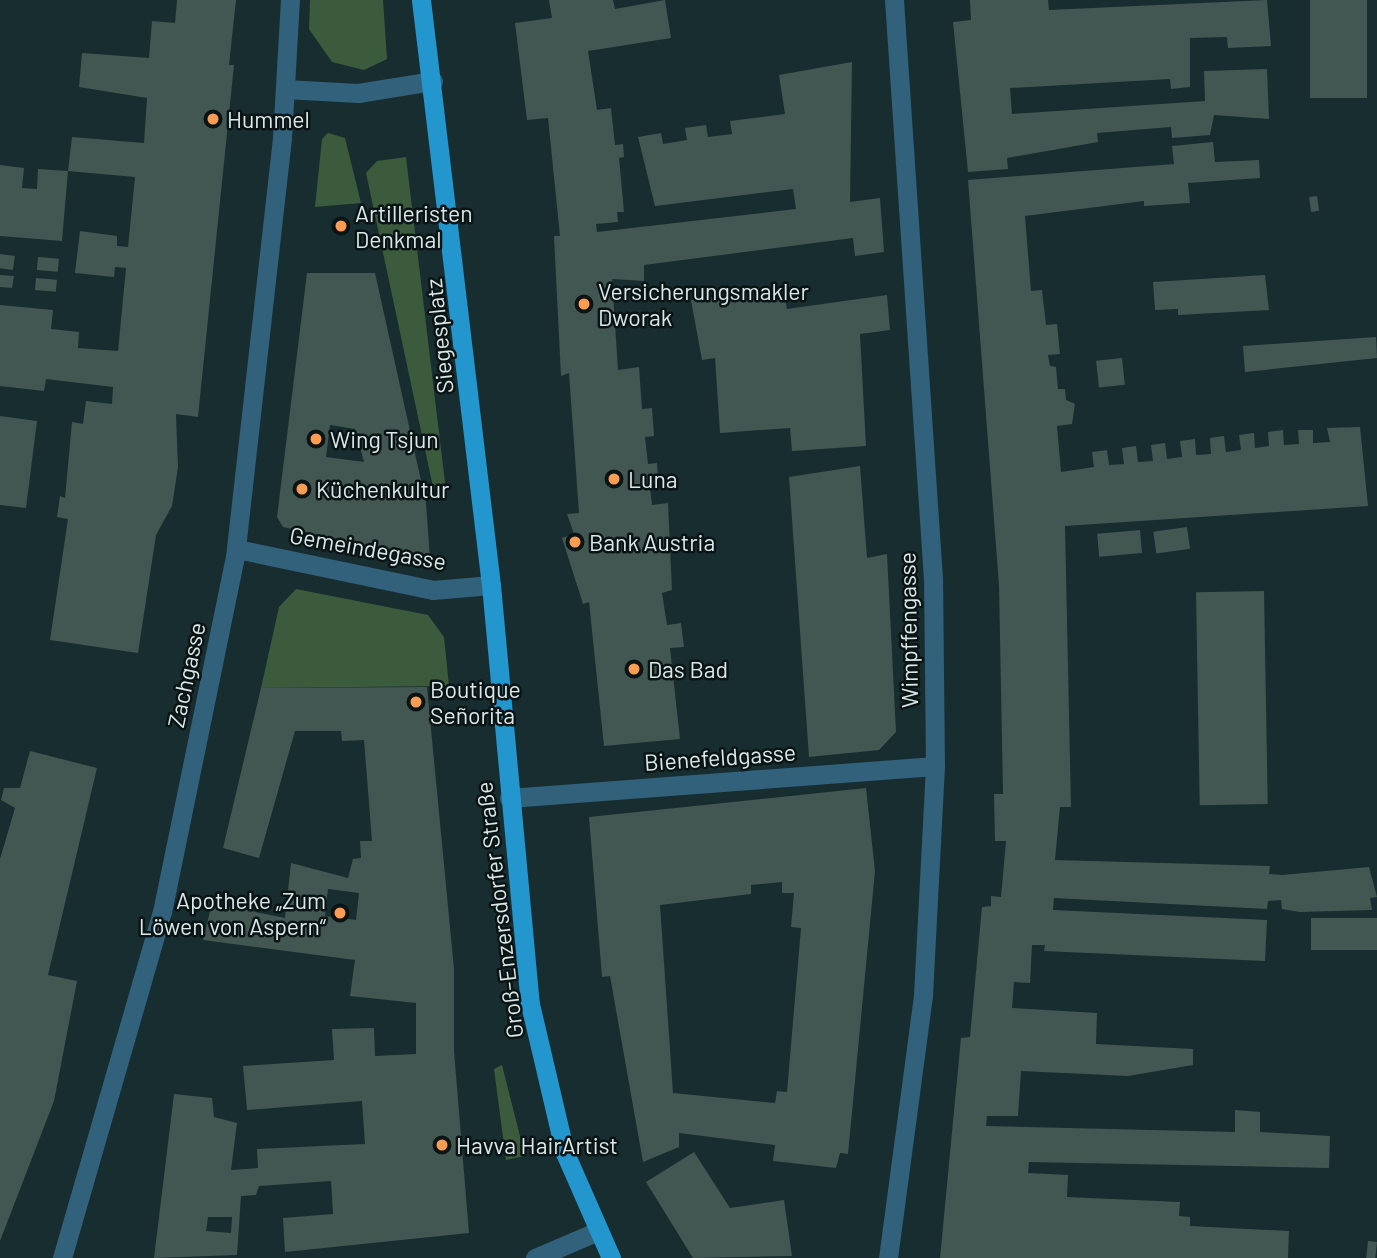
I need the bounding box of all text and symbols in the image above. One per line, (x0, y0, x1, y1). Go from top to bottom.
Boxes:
place label: Hummel (227, 105, 310, 133)
marker: Hummel (205, 111, 221, 127)
place label: Artilleristen Denkmal (355, 199, 473, 253)
marker: Artilleristen Denkmal (333, 218, 349, 234)
street label: Siegesplatz (419, 277, 459, 395)
place label: Versicherungsmakler Dworak (598, 277, 809, 331)
marker: Versicherungsmakler Dworak (576, 296, 592, 312)
place label: Wing Tsjun (330, 425, 439, 453)
marker: Wing Tsjun (308, 431, 324, 447)
place label: Luna (628, 465, 678, 493)
marker: Luna (606, 471, 622, 487)
place label: Küchenkultur (316, 475, 449, 503)
marker: Küchenkultur (294, 481, 310, 497)
street label: Gemeindegasse (288, 521, 448, 575)
place label: Bank Austria (589, 528, 715, 556)
marker: Bank Austria (567, 534, 583, 550)
street label: Wimpffengasse (893, 552, 923, 708)
street label: Zachgasse (161, 620, 211, 730)
place label: Das Bad (648, 655, 728, 683)
marker: Das Bad (626, 661, 642, 677)
place label: Boutique Señorita (430, 675, 521, 729)
marker: Boutique Señorita (408, 694, 424, 710)
street label: Bienefeldgasse (643, 738, 797, 776)
street label: Groß-Enzersdorfer Straße (470, 780, 528, 1040)
place label: Apotheke „Zum Löwen von Aspern“ (139, 886, 326, 940)
marker: Apotheke „Zum Löwen von Aspern“ (332, 905, 348, 921)
place label: Havva HairArtist (456, 1131, 618, 1159)
marker: Havva HairArtist (434, 1137, 450, 1153)

